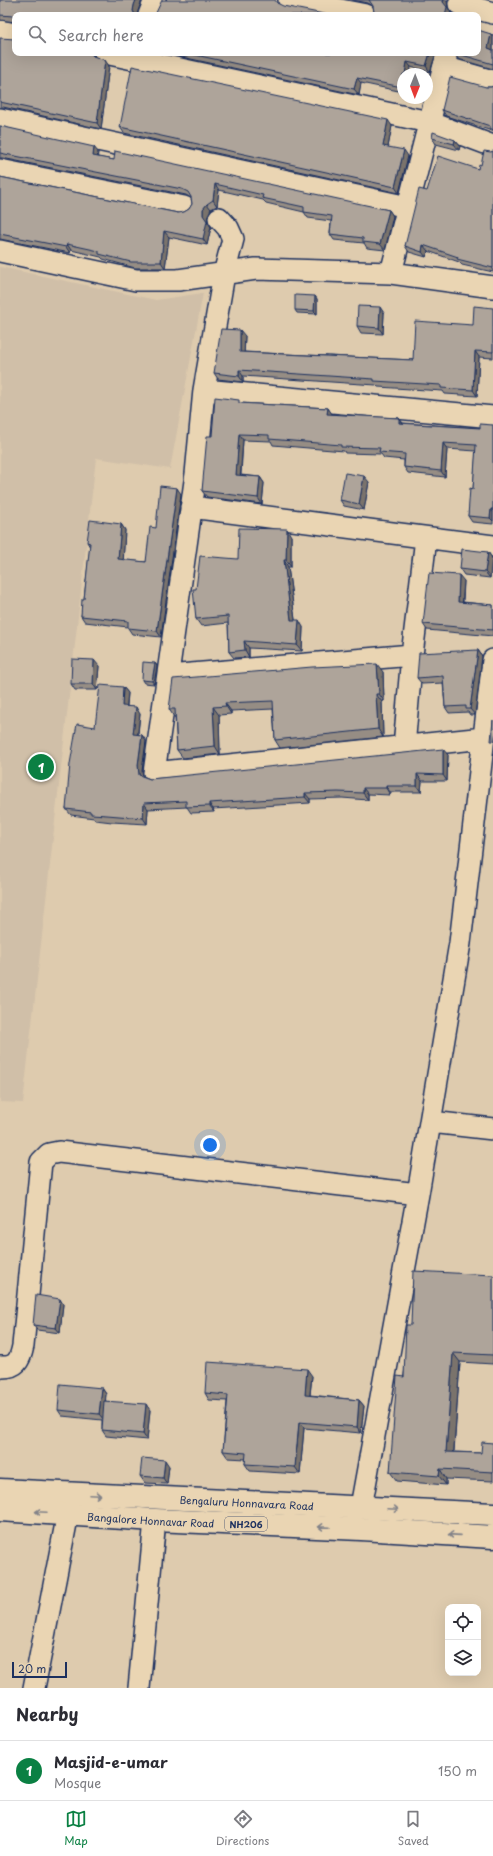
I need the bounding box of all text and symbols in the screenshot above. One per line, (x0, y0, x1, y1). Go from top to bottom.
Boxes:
search box (12, 12, 481, 56)
icon: search (26, 23, 48, 45)
text: Search here (58, 23, 144, 46)
north arrow (397, 68, 433, 104)
pin: 1 (28, 752, 54, 782)
your location (200, 1135, 220, 1155)
one-way arrow (88, 1491, 101, 1499)
street label: Bengaluru Honnavara Road (179, 1491, 314, 1513)
one-way arrow (386, 1505, 399, 1513)
one-way arrow (35, 1508, 48, 1516)
street label: Bangalore Honnavar Road (87, 1508, 215, 1530)
road number: NH206 (225, 1517, 267, 1531)
one-way arrow (318, 1524, 331, 1531)
one-way arrow (448, 1531, 461, 1538)
map controls (445, 1604, 481, 1676)
button: locate (445, 1604, 481, 1640)
button: layers (445, 1640, 481, 1676)
scale bar (12, 1660, 67, 1679)
text: 20 m (18, 1660, 46, 1677)
text: Nearby (16, 1701, 78, 1727)
text: Masjid-e-umar (54, 1750, 168, 1773)
text: 1 (26, 1761, 32, 1780)
text: 150 m (438, 1761, 477, 1780)
text: Mosque (54, 1773, 101, 1792)
tab: Map (64, 1808, 88, 1849)
tab: Directions (216, 1808, 269, 1849)
tab: Saved (398, 1808, 429, 1849)

